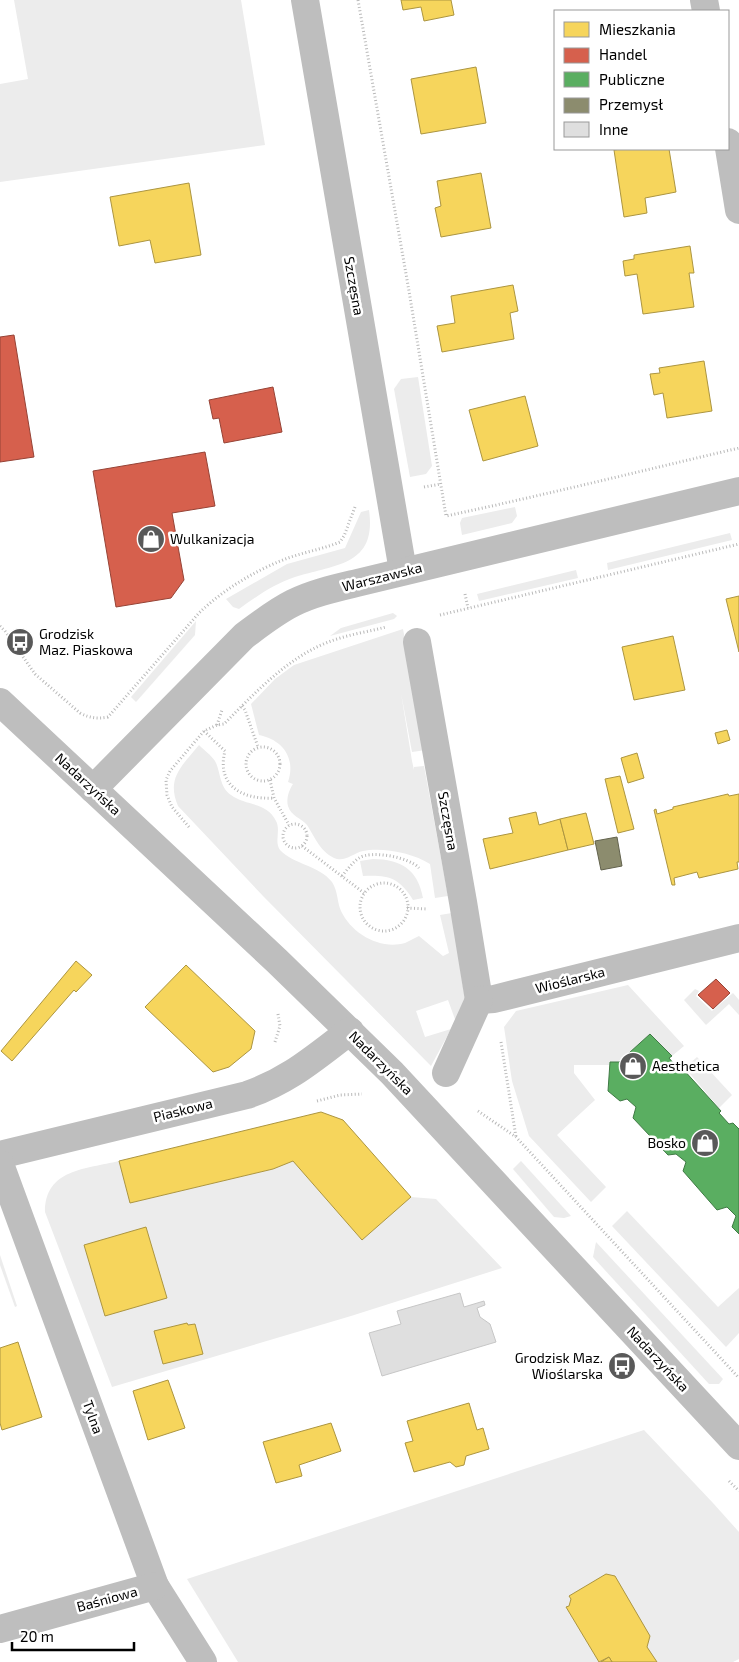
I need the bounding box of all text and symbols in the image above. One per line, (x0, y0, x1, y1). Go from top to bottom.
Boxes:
legend (554, 10, 729, 150)
text: Mieszkania (599, 20, 676, 38)
text: Handel (599, 45, 648, 63)
text: Publiczne (599, 70, 665, 88)
text: Przemysł (599, 95, 663, 113)
text: Inne (599, 120, 628, 138)
street label: Szczęsna (341, 255, 368, 317)
shop icon: Wulkanizacja (136, 524, 166, 554)
place label: Wulkanizacja (170, 530, 255, 547)
street label: Warszawska (340, 558, 424, 595)
place label: Grodzisk Maz. Piaskowa (39, 625, 133, 658)
bus stop icon: Grodzisk Maz. Piaskowa (5, 627, 35, 657)
street label: Nadarzyńska (52, 749, 125, 818)
street label: Szczęsna (435, 790, 462, 852)
street label: Wioślarska (533, 963, 606, 996)
street label: Nadarzyńska (346, 1027, 417, 1098)
shop icon: Aesthetica (618, 1051, 648, 1081)
place label: Aesthetica (652, 1057, 720, 1074)
street label: Piaskowa (151, 1094, 214, 1125)
shop icon: Bosko (690, 1128, 720, 1158)
place label: Bosko (647, 1134, 686, 1151)
street label: Nadarzyńska (624, 1322, 693, 1395)
place label: Grodzisk Maz. Wioślarska (515, 1349, 603, 1382)
bus stop icon: Grodzisk Maz. Wioślarska (607, 1351, 637, 1381)
street label: Tylna (80, 1398, 107, 1436)
street label: Baśniowa (75, 1582, 139, 1615)
scale bar (12, 1620, 135, 1652)
text: 20 m (20, 1627, 54, 1645)

